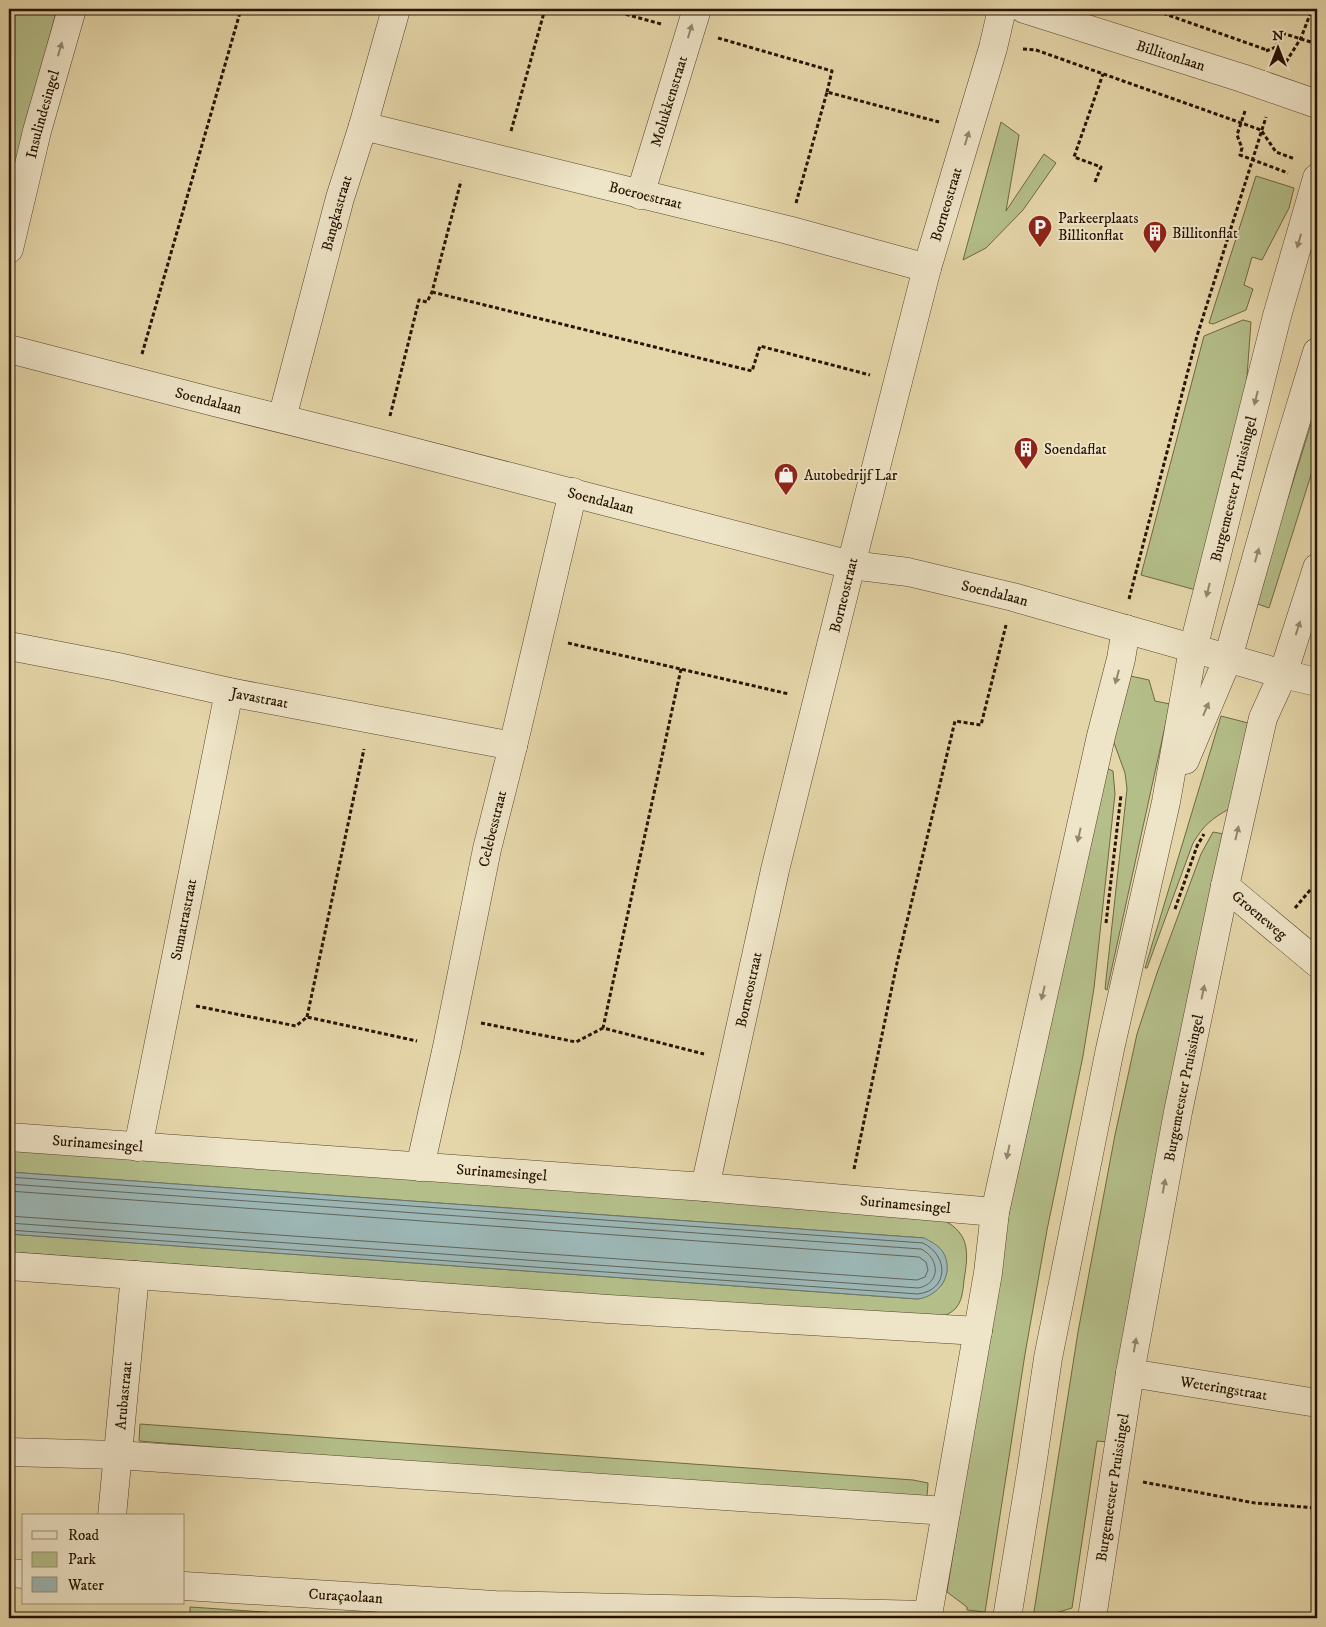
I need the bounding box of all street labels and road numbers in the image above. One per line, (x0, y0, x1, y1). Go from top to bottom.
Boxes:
street label: Billitonlaan (1134, 36, 1208, 76)
street label: Molukkenstraat (646, 53, 692, 149)
street label: Insulindesingel (22, 67, 64, 160)
street label: Borneostraat (926, 165, 967, 244)
street label: Bangkastraat (317, 173, 357, 253)
street label: Boeroestraat (607, 178, 684, 214)
street label: Soendalaan (173, 383, 244, 419)
street label: Burgemeester Pruissingel (1206, 414, 1261, 564)
street label: Soendalaan (565, 483, 636, 519)
street label: Borneostraat (826, 555, 863, 635)
street label: Soendalaan (959, 576, 1030, 611)
street label: Javastraat (227, 683, 290, 713)
street label: Celebesstraat (475, 788, 511, 869)
street label: Sumatrastraat (167, 877, 201, 962)
street label: Groeneweg (1228, 887, 1291, 944)
street label: Borneostraat (732, 950, 767, 1029)
street label: Burgemeester Pruissingel (1160, 1012, 1208, 1163)
street label: Surinamesingel (52, 1131, 144, 1157)
street label: Surinamesingel (456, 1160, 548, 1186)
street label: Surinamesingel (859, 1191, 952, 1218)
street label: Arubastraat (111, 1360, 137, 1431)
street label: Weteringstraat (1178, 1372, 1269, 1405)
street label: Burgemeester Pruissingel (1092, 1412, 1134, 1563)
street label: Curaçaolaan (308, 1585, 384, 1608)

